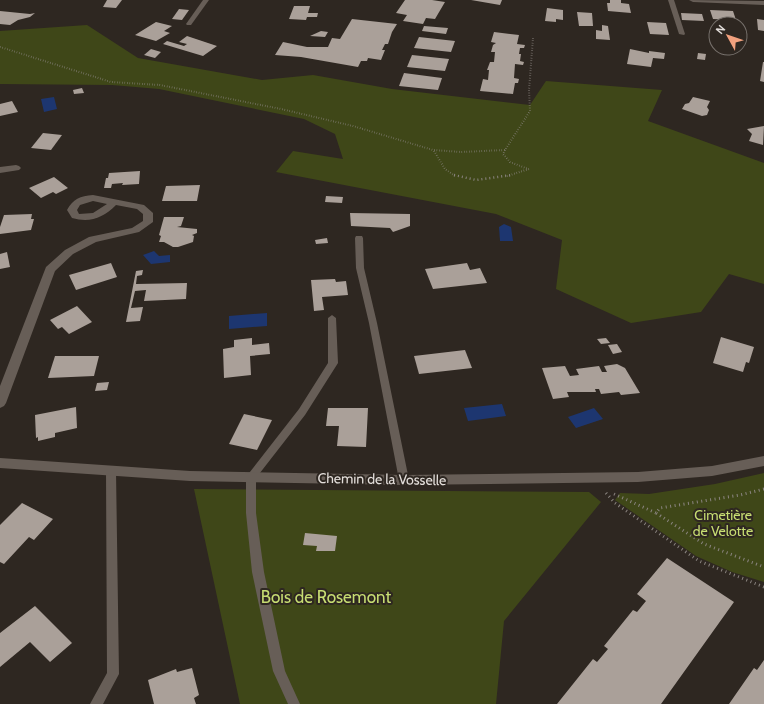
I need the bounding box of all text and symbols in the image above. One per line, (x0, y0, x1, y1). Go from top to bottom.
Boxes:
north arrow (708, 16, 748, 56)
text: N (712, 22, 728, 37)
street label: Chemin de la Vosselle (317, 469, 447, 489)
park label: Cimetière de Velotte (693, 506, 753, 540)
park label: Bois de Rosemont (261, 587, 391, 607)

